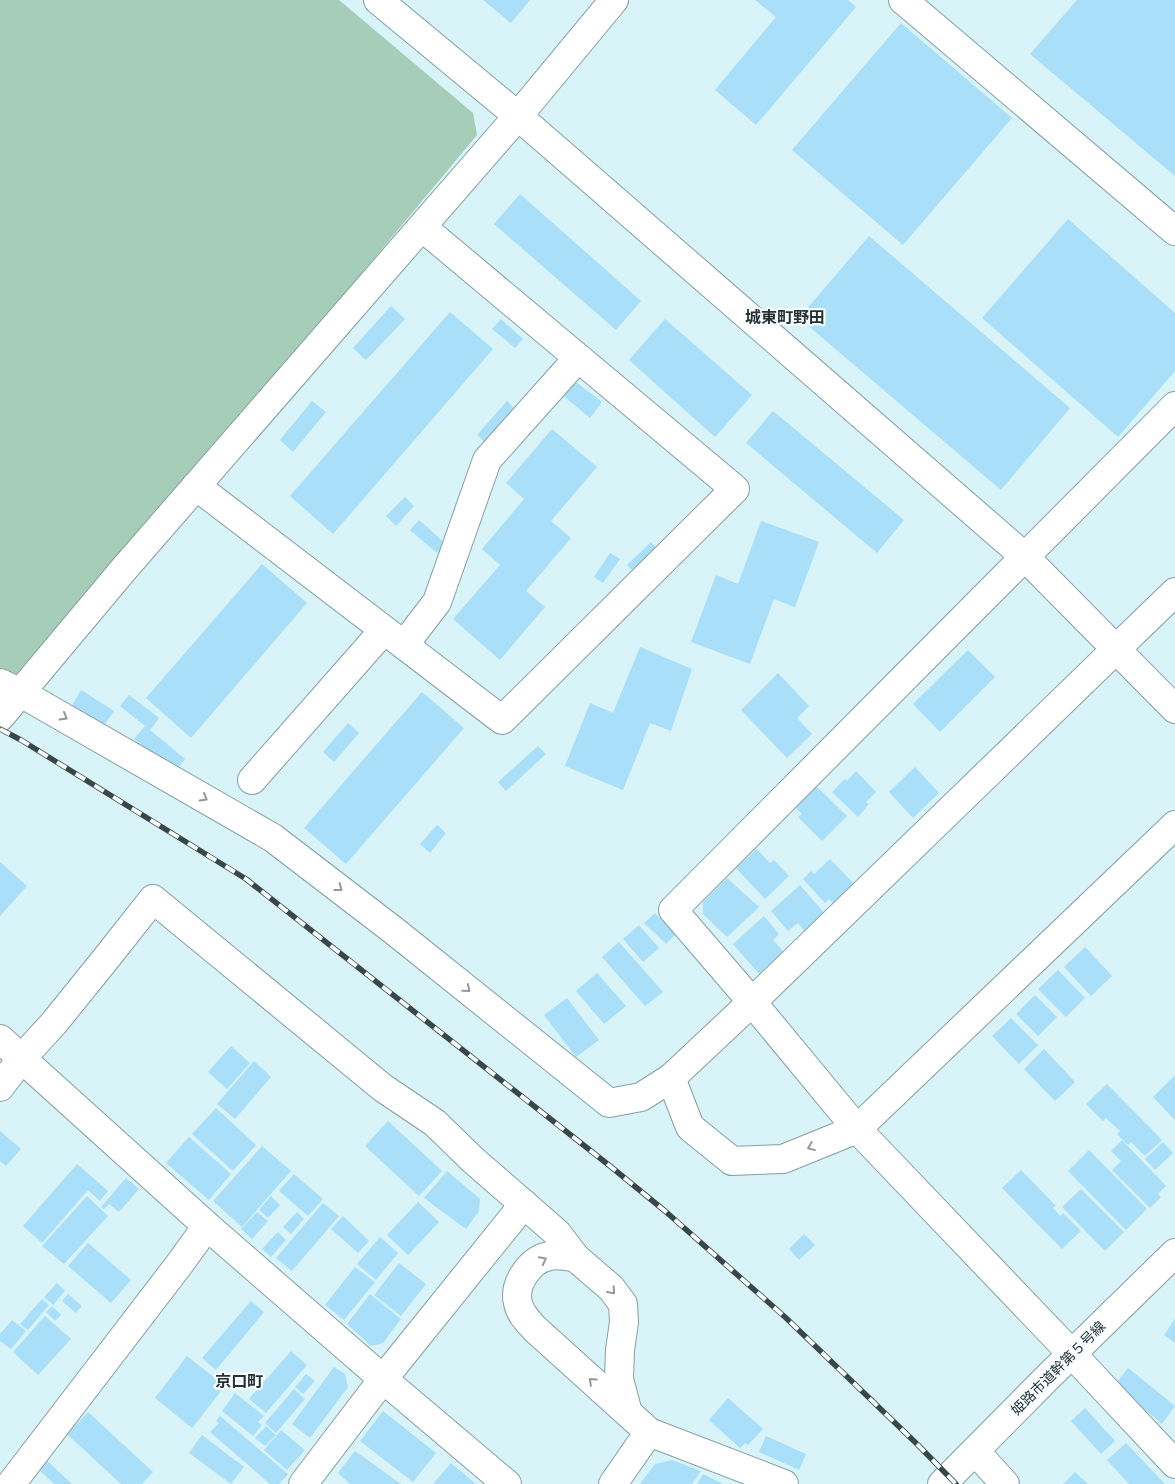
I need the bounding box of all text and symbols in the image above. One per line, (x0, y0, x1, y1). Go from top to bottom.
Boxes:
district label: 城東町野田 (745, 308, 825, 327)
one-way arrow (58, 711, 67, 721)
one-way arrow (199, 792, 208, 802)
one-way arrow (333, 883, 342, 891)
one-way arrow (461, 983, 470, 991)
one-way arrow (807, 1141, 816, 1152)
one-way arrow (537, 1256, 546, 1266)
one-way arrow (606, 1285, 615, 1294)
street label: 姫路市道幹第５号線 (1008, 1318, 1108, 1418)
district label: 京口町 (215, 1372, 263, 1391)
one-way arrow (588, 1377, 597, 1386)

